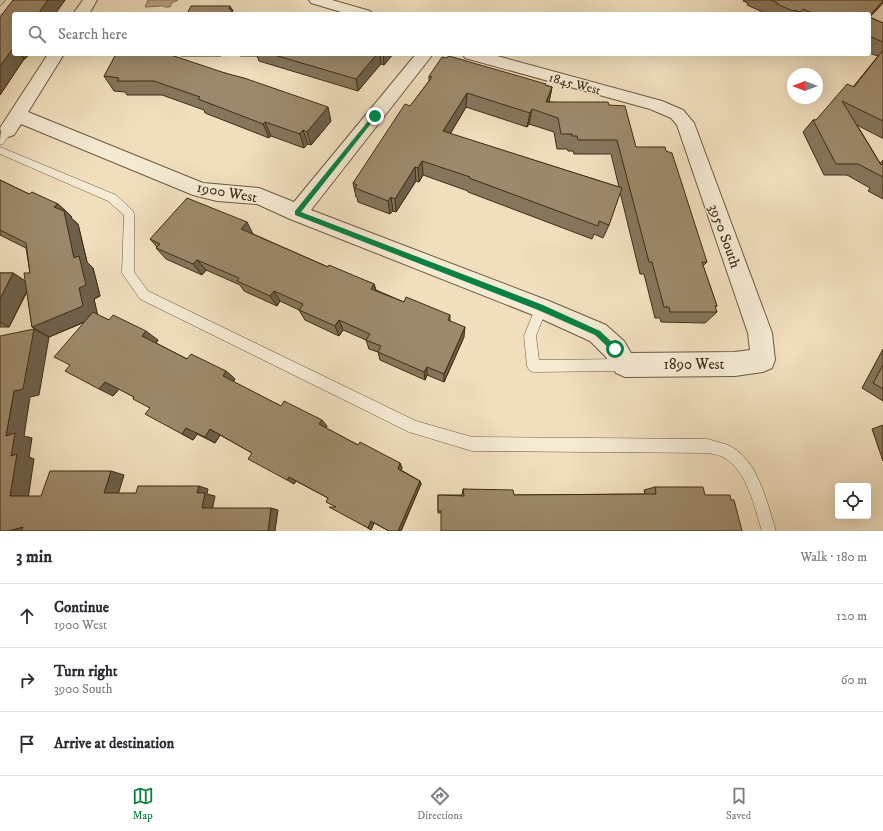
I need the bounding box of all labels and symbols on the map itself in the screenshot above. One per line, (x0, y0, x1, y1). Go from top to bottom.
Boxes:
north arrow (787, 68, 823, 104)
street label: 1845 West (547, 69, 602, 99)
route end (366, 107, 384, 125)
street label: 1900 West (195, 178, 259, 207)
street label: 3950 South (704, 201, 745, 271)
route start (606, 340, 624, 358)
street label: 1890 West (664, 355, 725, 374)

